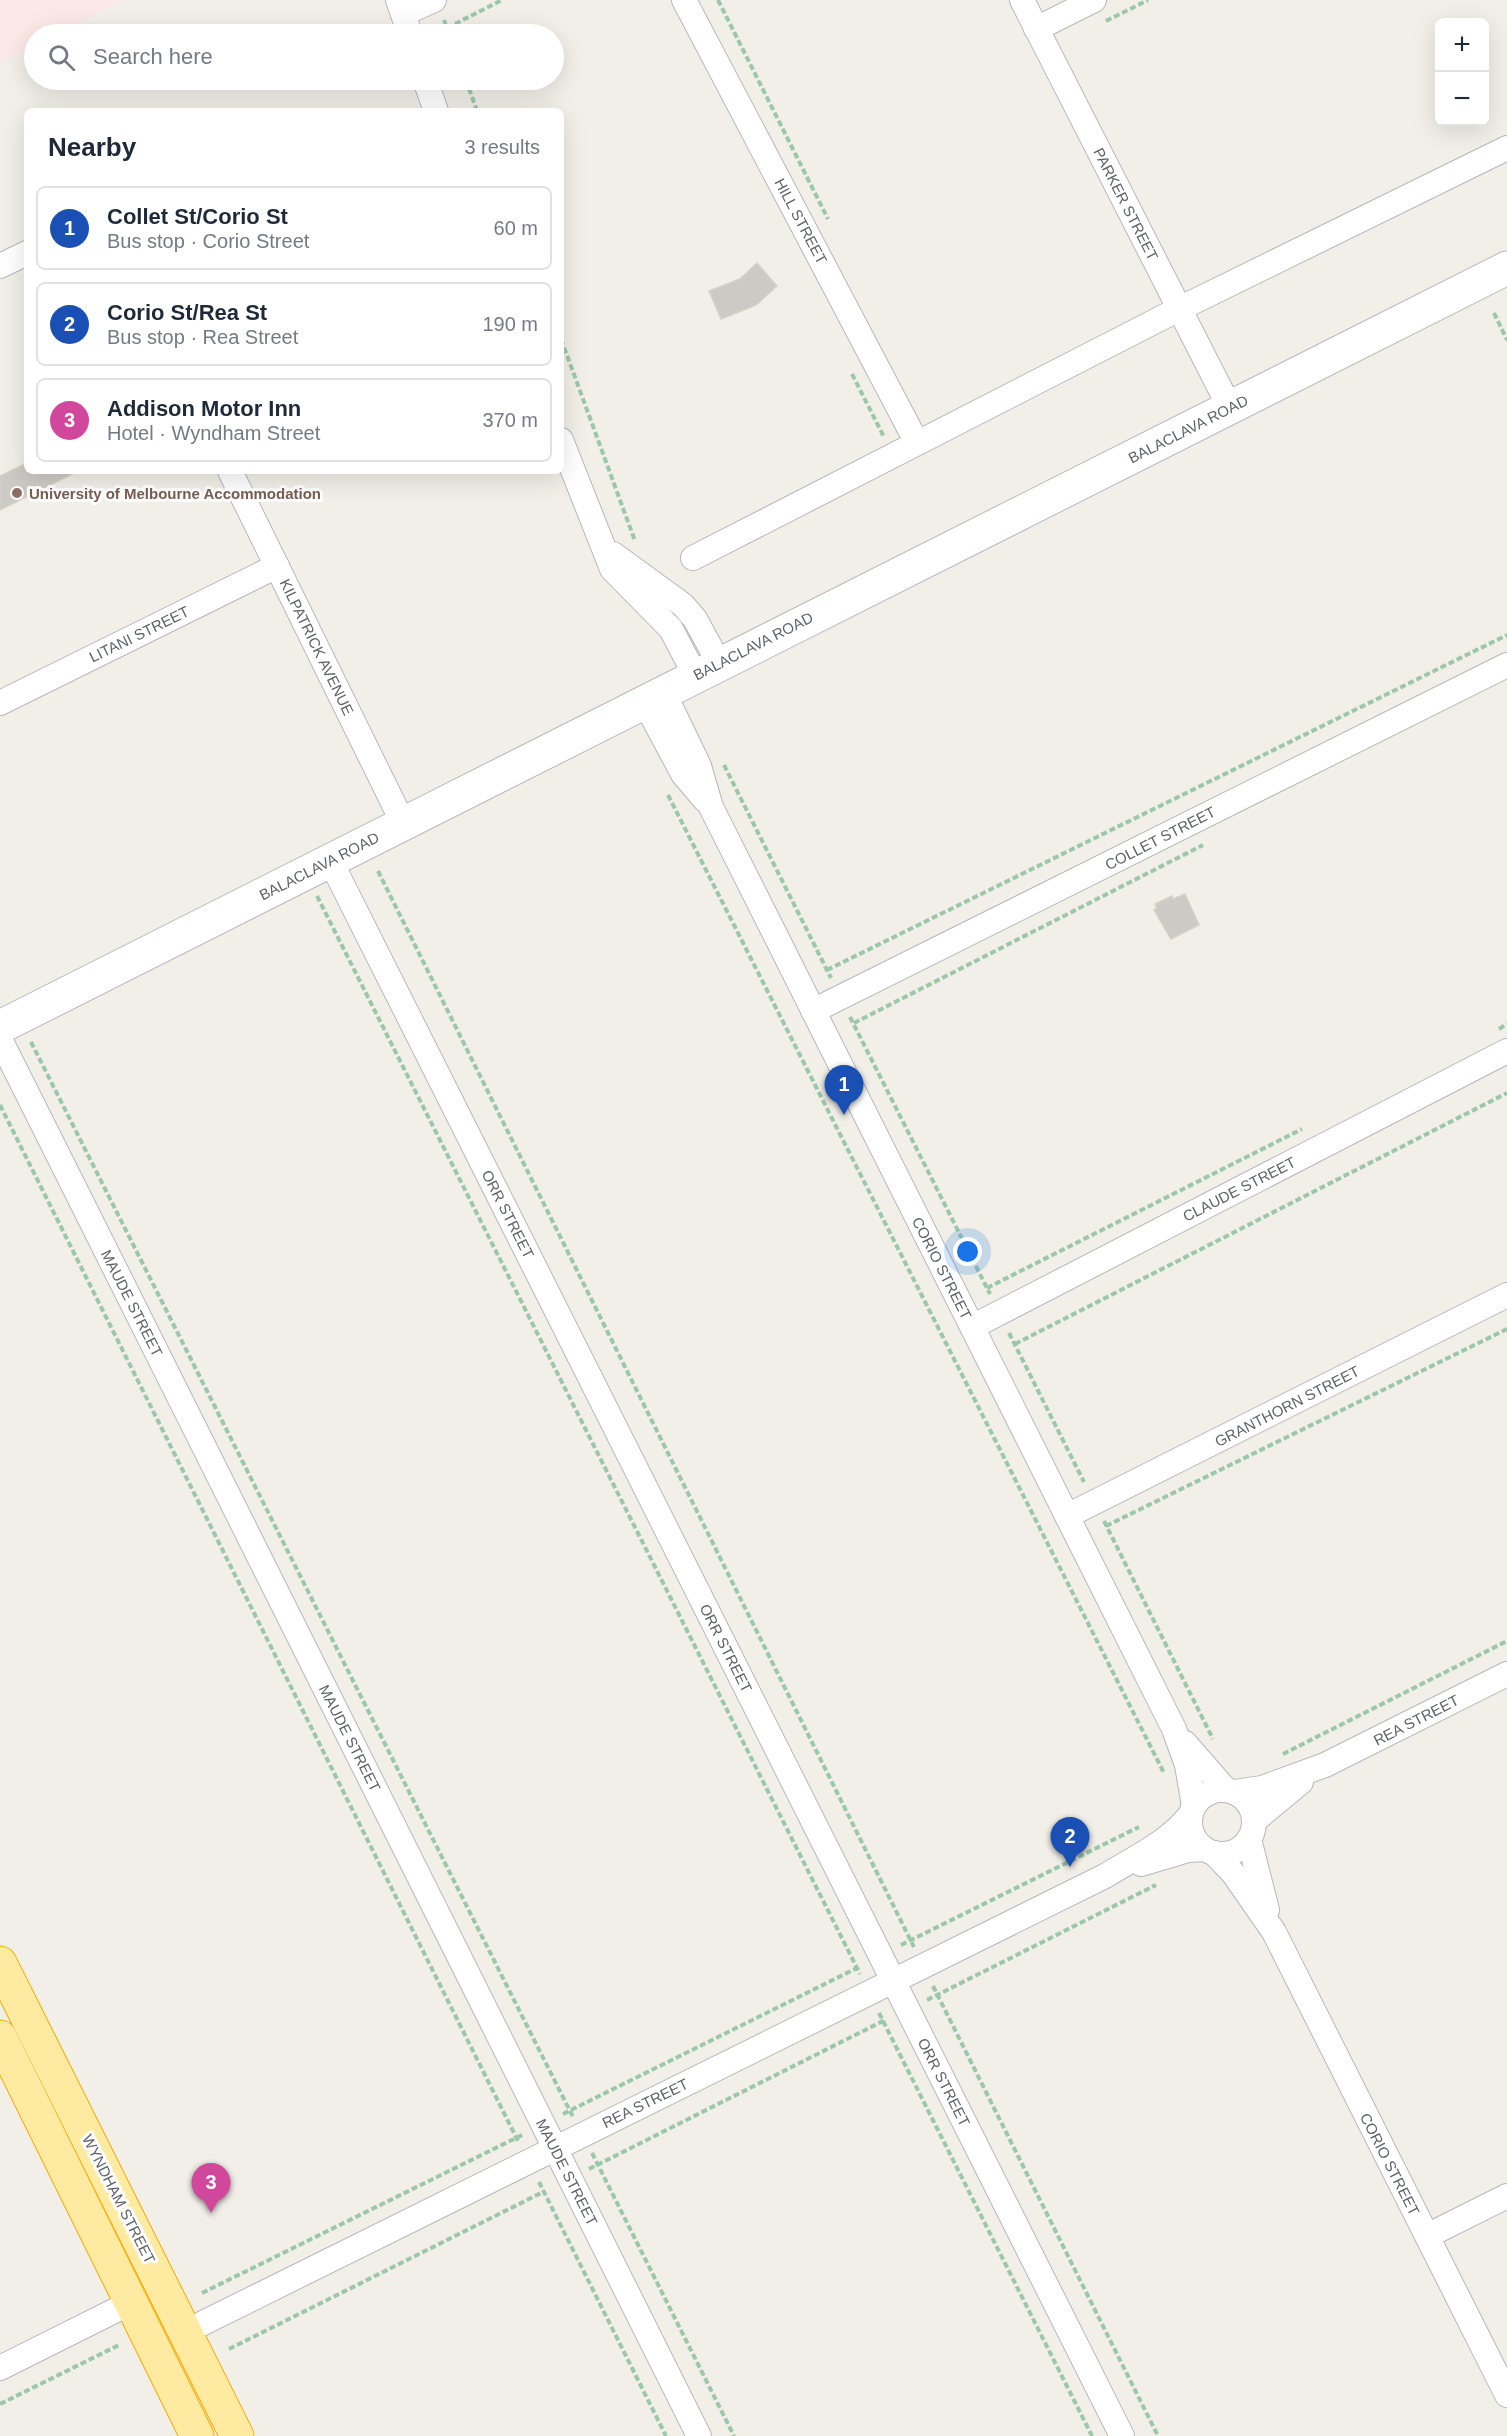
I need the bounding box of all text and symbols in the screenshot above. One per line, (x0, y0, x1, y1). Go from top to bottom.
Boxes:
map controls (1435, 18, 1489, 126)
button: + (1435, 18, 1489, 72)
search box (24, 24, 564, 90)
icon: search (45, 41, 78, 74)
text: Search here (93, 44, 213, 69)
button: − (1435, 72, 1489, 126)
text: Nearby (48, 132, 136, 162)
text: 3 results (464, 136, 540, 158)
street label: PARKER STREET (1090, 145, 1162, 263)
street label: HILL STREET (771, 175, 831, 267)
text: Collet St/Corio St (107, 204, 288, 229)
text: 1 (64, 217, 75, 239)
text: 60 m (494, 217, 538, 239)
text: Bus stop · Corio Street (107, 230, 309, 252)
text: Corio St/Rea St (107, 300, 267, 325)
text: 2 (64, 313, 75, 335)
text: 190 m (482, 313, 538, 335)
text: Bus stop · Rea Street (107, 326, 298, 348)
street label: BALACLAVA ROAD (1125, 391, 1251, 467)
text: Addison Motor Inn (107, 396, 301, 421)
text: 3 (64, 409, 75, 431)
text: 370 m (482, 409, 538, 431)
text: Hotel · Wyndham Street (107, 422, 320, 444)
place label: University of Melbourne Accommodation (29, 485, 321, 502)
marker: University of Melbourne Accommodation (10, 486, 24, 500)
street label: KILPATRICK AVENUE (277, 576, 357, 718)
street label: LITANI STREET (86, 602, 192, 666)
street label: BALACLAVA ROAD (690, 608, 816, 684)
street label: COLLET STREET (1102, 803, 1218, 873)
street label: BALACLAVA ROAD (256, 828, 382, 904)
pin: 1 (824, 1066, 864, 1115)
street label: CLAUDE STREET (1180, 1153, 1298, 1225)
street label: ORR STREET (478, 1167, 538, 1261)
street label: CORIO STREET (909, 1214, 975, 1322)
your location (953, 1237, 982, 1266)
street label: MAUDE STREET (98, 1247, 166, 1359)
street label: GRANTHORN STREET (1212, 1362, 1362, 1450)
street label: ORR STREET (696, 1601, 756, 1695)
street label: MAUDE STREET (316, 1682, 384, 1794)
street label: REA STREET (1371, 1691, 1461, 1749)
pin: 2 (1050, 1818, 1090, 1867)
street label: ORR STREET (914, 2035, 974, 2129)
street label: REA STREET (599, 2075, 691, 2131)
street label: CORIO STREET (1357, 2110, 1423, 2218)
street label: MAUDE STREET (533, 2116, 601, 2228)
street label: WYNDHAM STREET (79, 2132, 159, 2266)
pin: 3 (192, 2164, 230, 2213)

